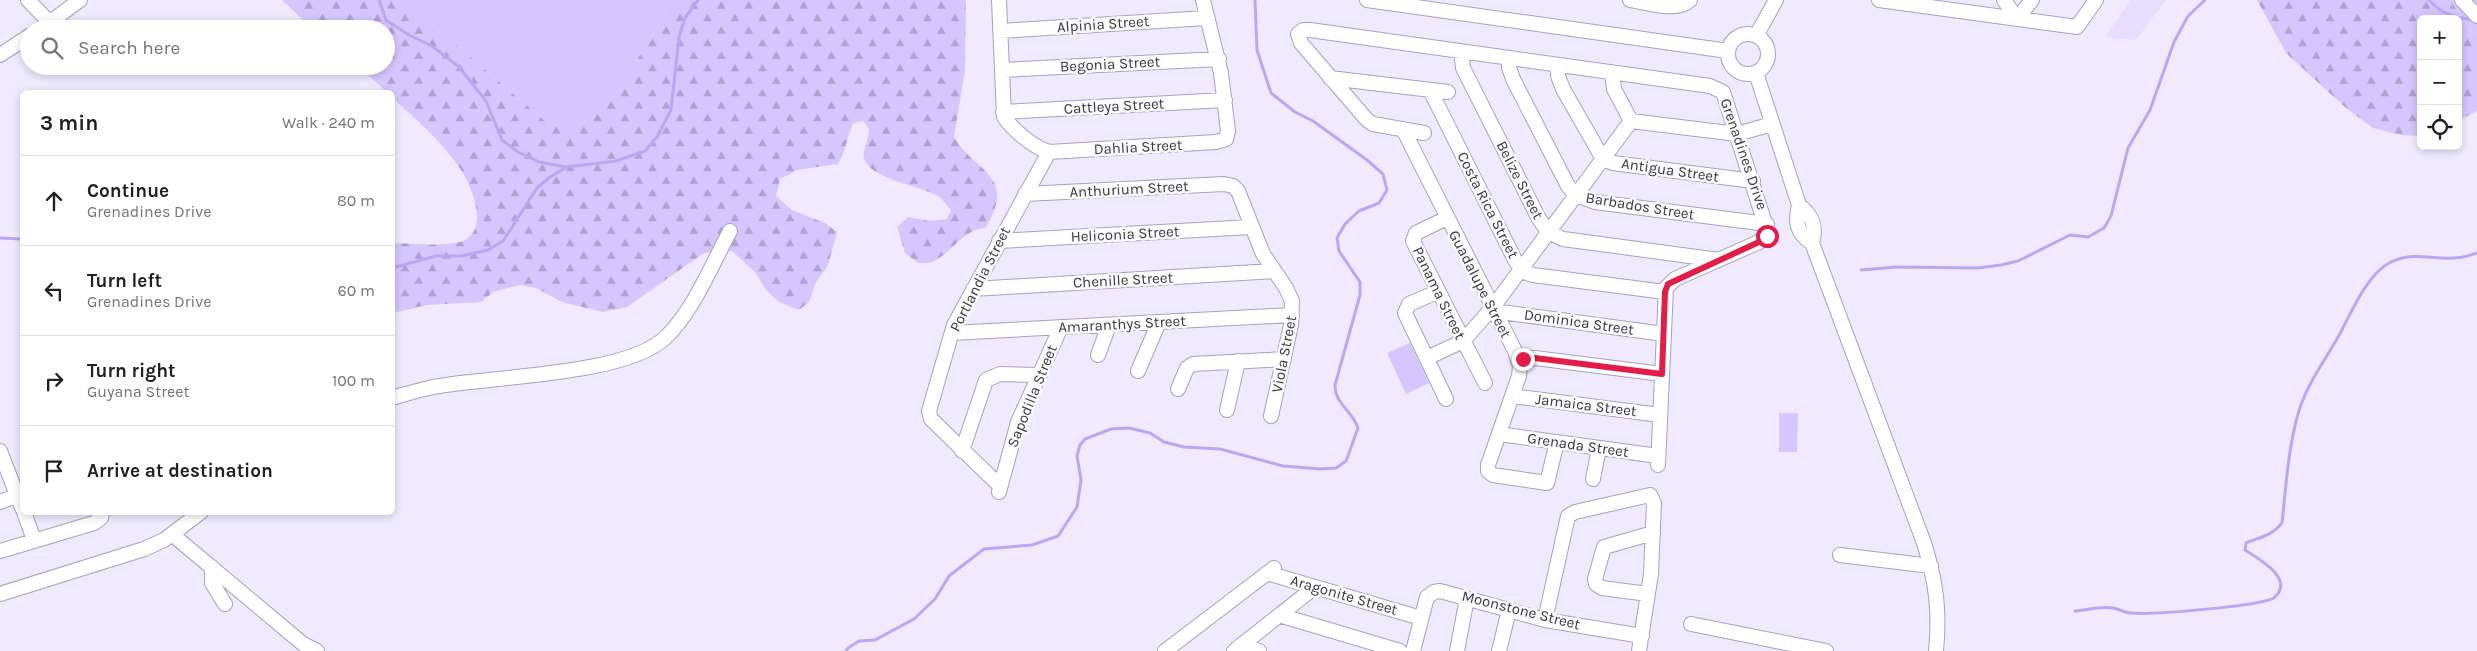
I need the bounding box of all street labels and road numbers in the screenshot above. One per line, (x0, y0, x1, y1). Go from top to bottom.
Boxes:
street label: Alpinia Street (1056, 12, 1150, 36)
street label: Begonia Street (1059, 52, 1161, 76)
street label: Cattleya Street (1063, 94, 1165, 118)
street label: Grenadines Drive (1716, 96, 1772, 212)
street label: Dahlia Street (1093, 136, 1183, 158)
street label: Belize Street (1493, 138, 1548, 222)
street label: Costa Rica Street (1453, 149, 1523, 262)
street label: Antigua Street (1620, 154, 1720, 186)
street label: Anthurium Street (1069, 177, 1189, 201)
street label: Barbados Street (1584, 189, 1696, 224)
street label: Heliconia Street (1070, 222, 1180, 246)
street label: Portlandia Street (946, 223, 1014, 335)
street label: Guadalupe Street (1445, 227, 1515, 341)
street label: Panama Street (1409, 244, 1469, 343)
street label: Chenille Street (1072, 268, 1174, 292)
street label: Dominica Street (1523, 305, 1635, 339)
street label: Amaranthys Street (1058, 312, 1187, 336)
street label: Viola Street (1268, 314, 1300, 394)
street label: Sapodilla Street (1003, 342, 1061, 450)
street label: Jamaica Street (1534, 390, 1638, 420)
street label: Grenada Street (1526, 429, 1630, 461)
street label: Aragonite Street (1288, 571, 1400, 619)
street label: Moonstone Street (1460, 587, 1582, 633)

